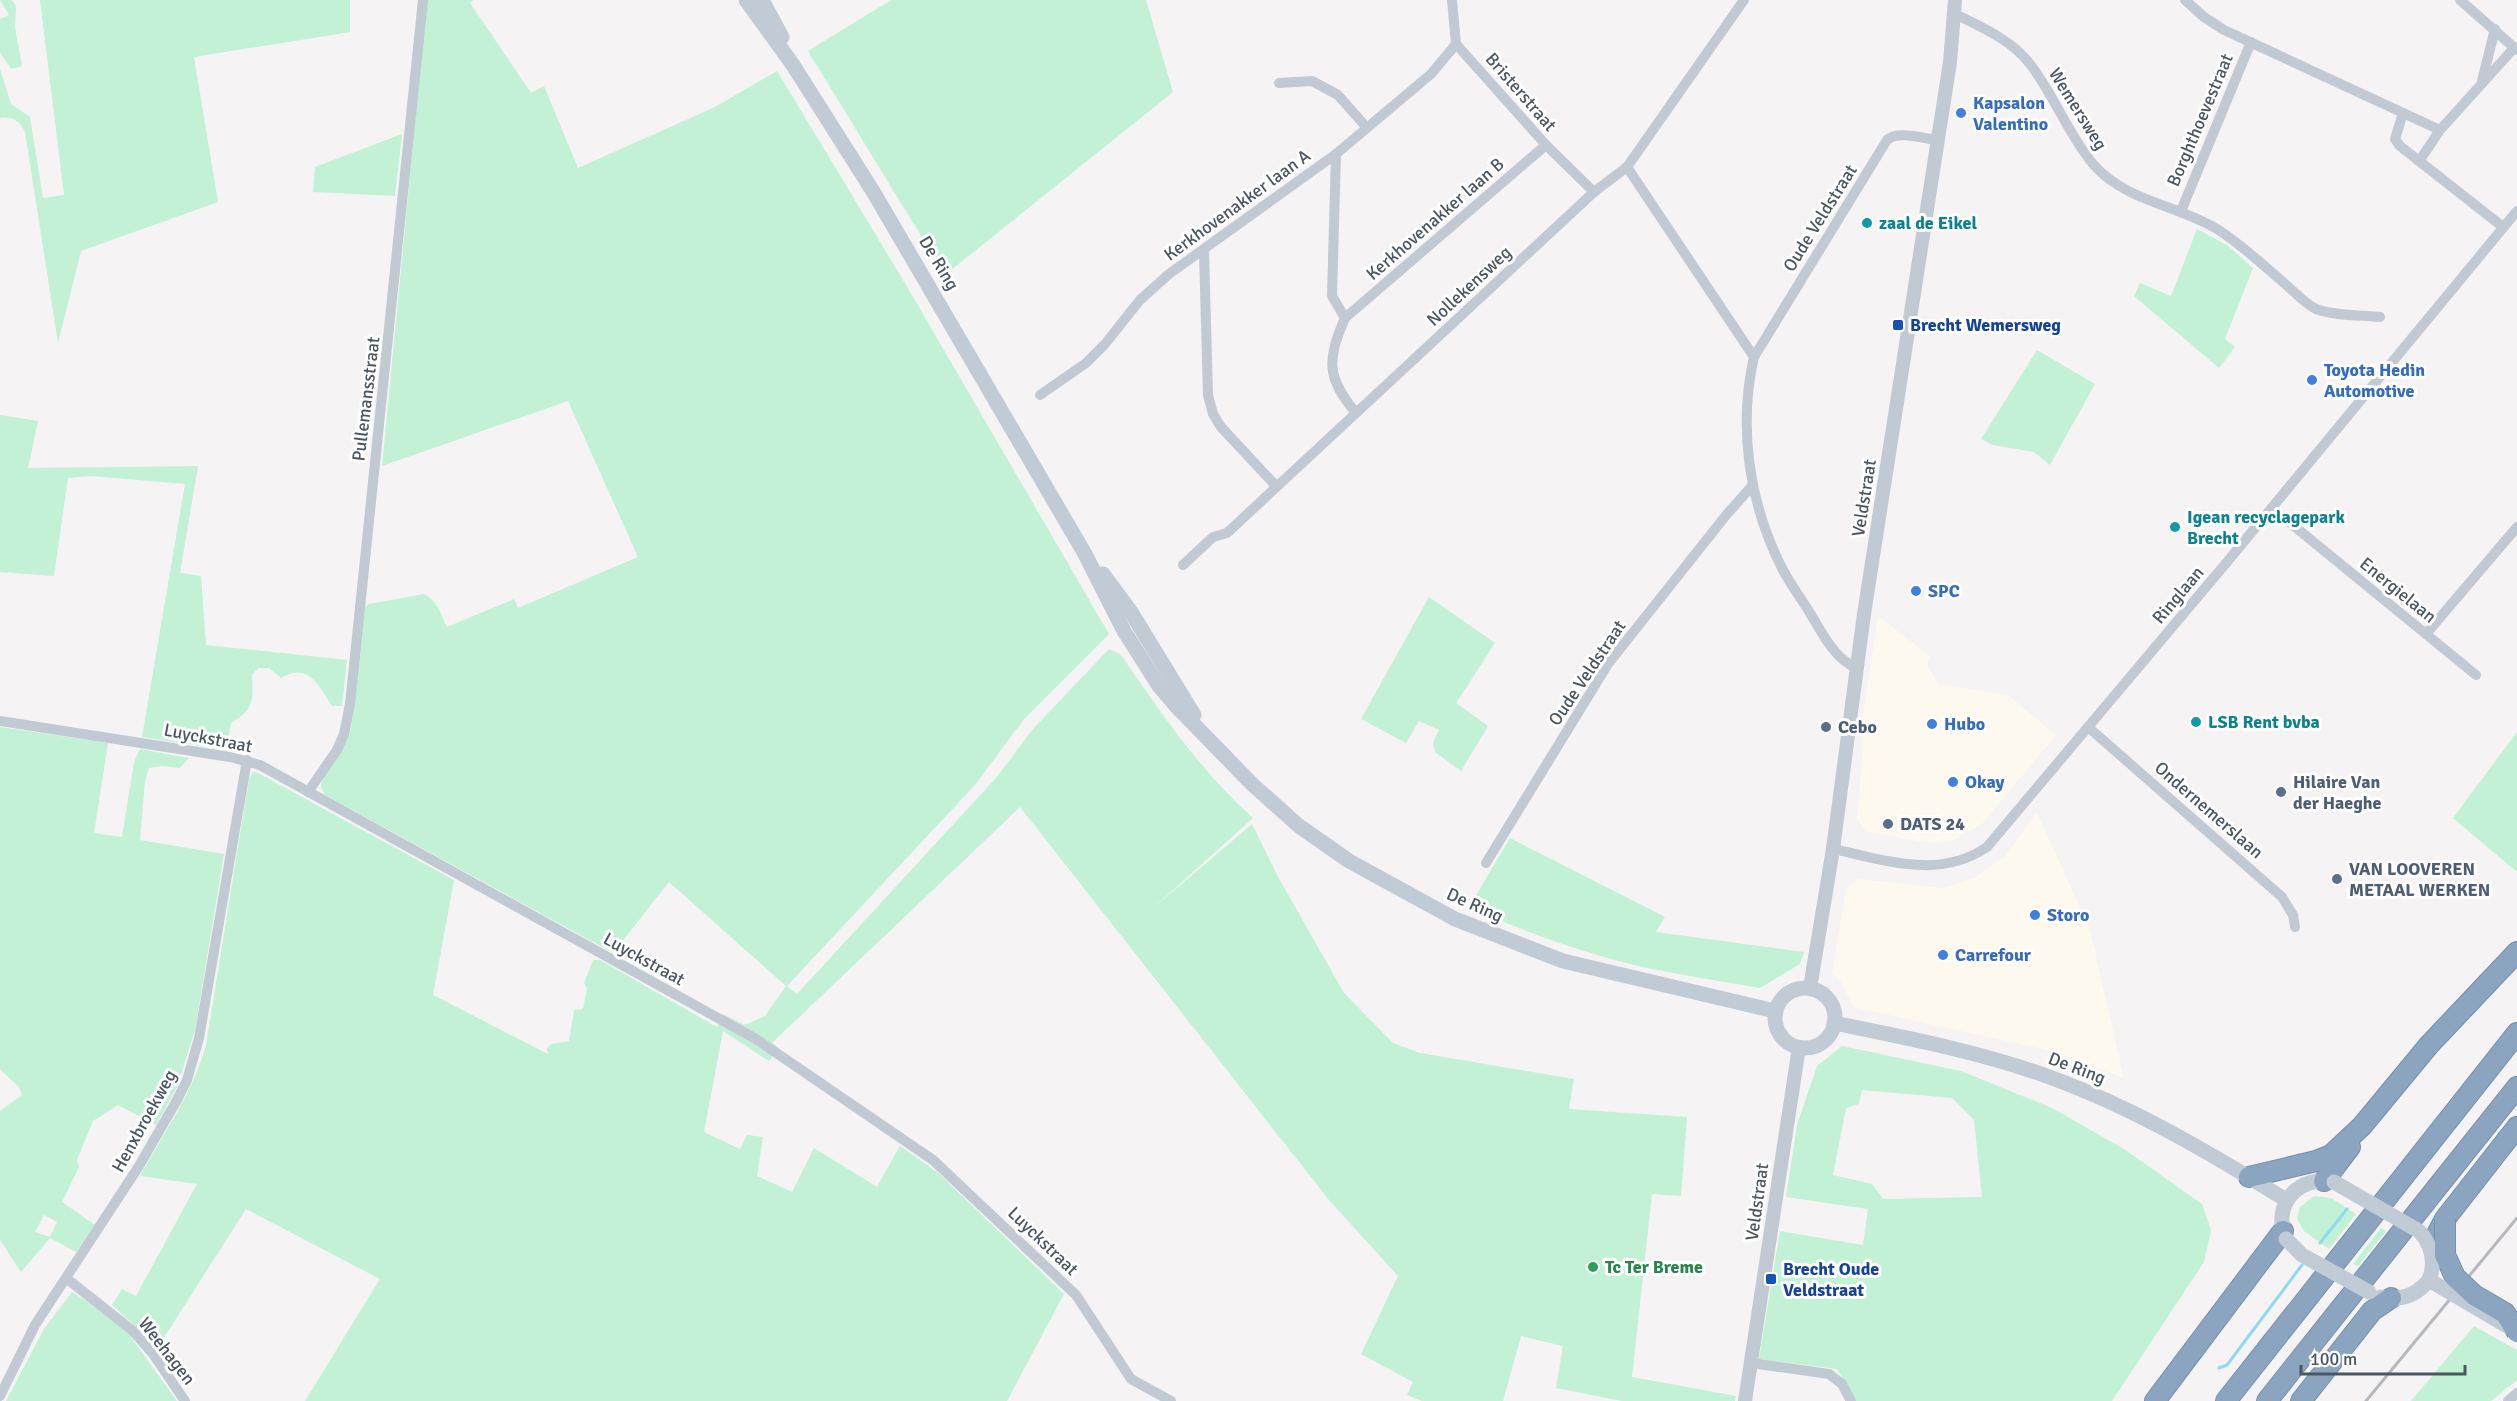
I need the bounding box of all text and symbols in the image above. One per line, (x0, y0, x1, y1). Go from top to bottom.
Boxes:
street label: Bristerstraat (1481, 48, 1561, 136)
street label: Borghthoevestraat (2162, 50, 2238, 190)
street label: Wemersweg (2044, 64, 2112, 154)
place label: Kapsalon Valentino (1973, 92, 2048, 135)
marker: Kapsalon Valentino (1954, 106, 1968, 120)
street label: Kerkhovenakker laan A (1159, 144, 1315, 266)
street label: Kerkhovenakker laan B (1362, 153, 1509, 285)
street label: Oude Veldstraat (1778, 160, 1862, 276)
place label: zaal de Eikel (1879, 212, 1977, 234)
marker: zaal de Eikel (1860, 216, 1874, 230)
street label: De Ring (914, 232, 964, 294)
street label: Nollekensweg (1422, 241, 1516, 331)
place label: Brecht Wemersweg (1910, 314, 2061, 336)
marker: Brecht Wemersweg (1891, 318, 1905, 332)
street label: Pullemansstraat (347, 336, 385, 462)
place label: Toyota Hedin Automotive (2324, 359, 2425, 402)
marker: Toyota Hedin Automotive (2305, 373, 2319, 387)
street label: Veldstraat (1847, 458, 1881, 538)
place label: Igean recyclagepark Brecht (2187, 506, 2345, 549)
marker: Igean recyclagepark Brecht (2168, 520, 2182, 534)
street label: Energielaan (2355, 552, 2441, 628)
street label: Ringlaan (2148, 562, 2208, 628)
place label: SPC (1928, 580, 1960, 602)
marker: SPC (1909, 584, 1923, 598)
street label: Oude Veldstraat (1544, 616, 1630, 730)
place label: LSB Rent bvba (2208, 711, 2320, 733)
place label: Hubo (1944, 713, 1985, 735)
marker: LSB Rent bvba (2189, 715, 2203, 729)
place label: Cebo (1838, 716, 1877, 738)
marker: Hubo (1925, 717, 1939, 731)
street label: Luyckstraat (162, 719, 254, 757)
marker: Cebo (1819, 720, 1833, 734)
street label: Ondernemerslaan (2150, 757, 2268, 863)
place label: Okay (1965, 771, 2004, 793)
place label: Hilaire Van der Haeghe (2293, 771, 2382, 814)
marker: Okay (1946, 775, 1960, 789)
marker: Hilaire Van der Haeghe (2274, 785, 2288, 799)
place label: DATS 24 (1900, 813, 1965, 835)
marker: DATS 24 (1881, 817, 1895, 831)
place label: VAN LOOVEREN METAAL WERKEN (2349, 858, 2490, 901)
marker: VAN LOOVEREN METAAL WERKEN (2330, 872, 2344, 886)
street label: De Ring (1443, 883, 1507, 927)
place label: Storo (2047, 904, 2089, 926)
marker: Storo (2028, 908, 2042, 922)
street label: Luyckstraat (600, 928, 688, 990)
place label: Carrefour (1955, 944, 2032, 966)
marker: Carrefour (1936, 948, 1950, 962)
street label: De Ring (2045, 1047, 2109, 1089)
street label: Henxbroekweg (107, 1066, 181, 1176)
street label: Veldstraat (1741, 1162, 1773, 1242)
street label: Luyckstraat (1003, 1202, 1083, 1280)
place label: Tc Ter Breme (1605, 1256, 1703, 1278)
place label: Brecht Oude Veldstraat (1783, 1258, 1879, 1301)
marker: Tc Ter Breme (1586, 1260, 1600, 1274)
marker: Brecht Oude Veldstraat (1764, 1272, 1778, 1286)
street label: Weehagen (134, 1313, 200, 1389)
scale bar (2301, 1338, 2464, 1376)
text: 100 m (2310, 1348, 2357, 1370)

